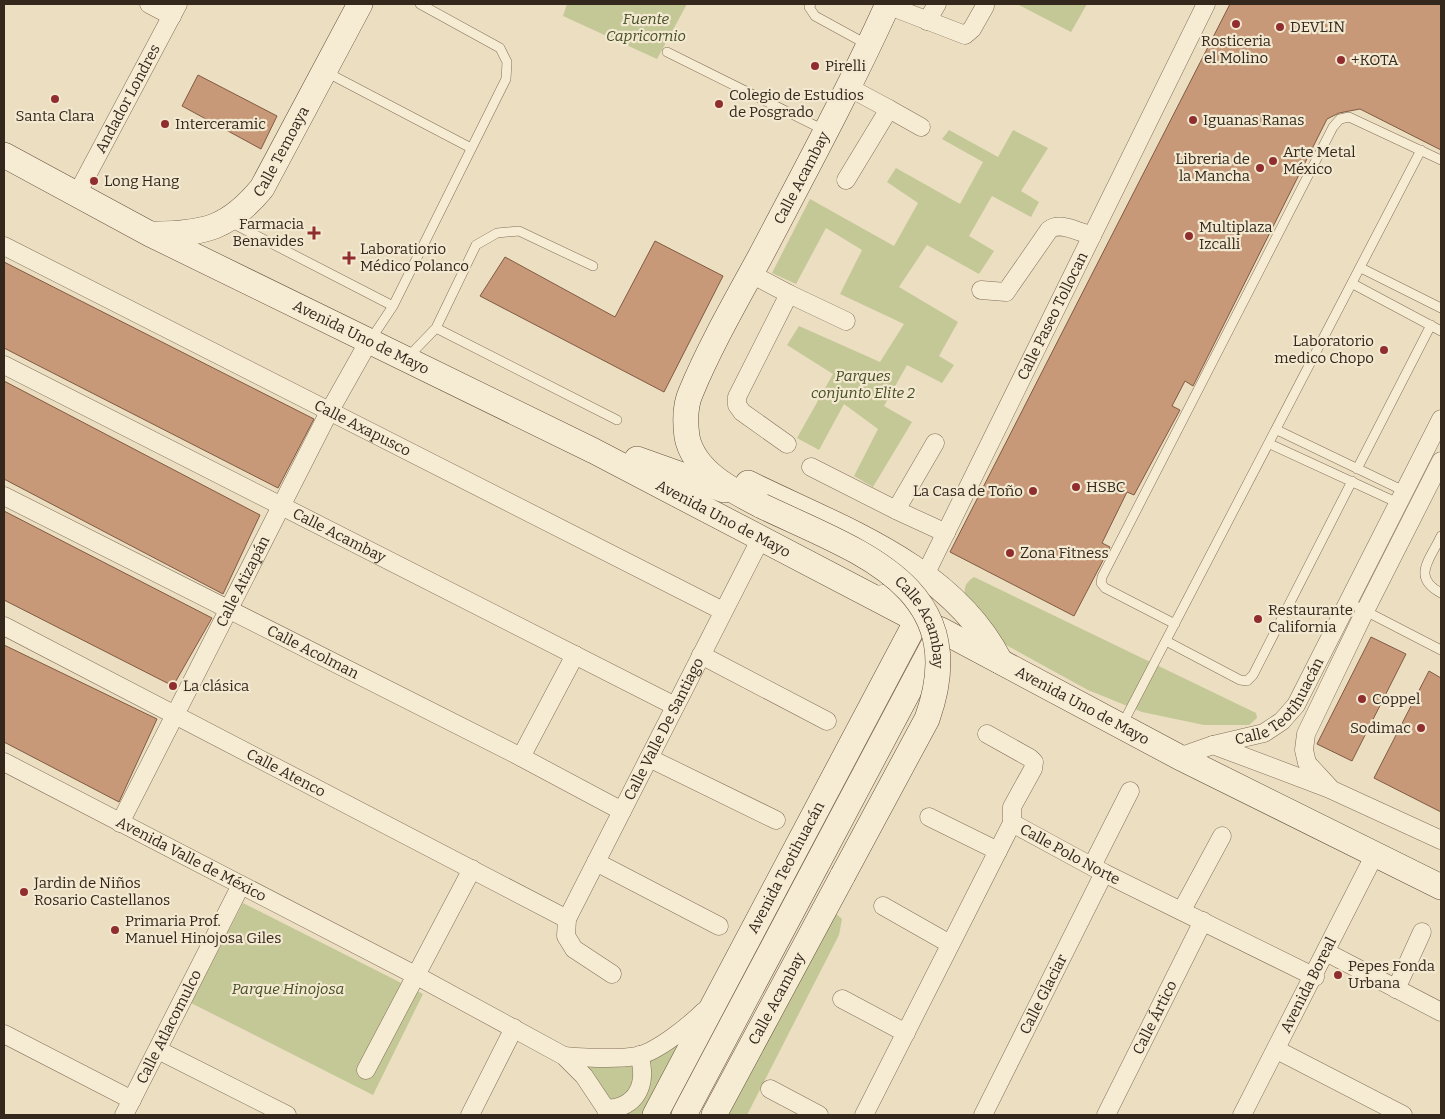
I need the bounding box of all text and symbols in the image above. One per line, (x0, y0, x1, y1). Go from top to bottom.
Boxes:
park label: Fuente Capricornio (606, 10, 686, 45)
marker: Rosticeria el Molino (1230, 18, 1242, 30)
place label: DEVLIN (1290, 18, 1345, 36)
marker: DEVLIN (1274, 21, 1286, 33)
place label: Rosticeria el Molino (1201, 32, 1271, 67)
street label: Andador Londres (91, 41, 164, 156)
place label: +KOTA (1351, 51, 1399, 69)
marker: +KOTA (1335, 54, 1347, 66)
place label: Pirelli (825, 57, 866, 75)
marker: Pirelli (809, 60, 821, 72)
place label: Colegio de Estudios de Posgrado (729, 86, 864, 121)
marker: Santa Clara (49, 93, 61, 105)
marker: Colegio de Estudios de Posgrado (713, 98, 725, 110)
street label: Calle Temoaya (249, 103, 313, 201)
place label: Santa Clara (16, 107, 94, 125)
place label: Iguanas Ranas (1203, 111, 1305, 129)
marker: Iguanas Ranas (1187, 114, 1199, 126)
place label: Interceramic (175, 115, 266, 133)
marker: Interceramic (159, 118, 171, 130)
street label: Calle Acambay (770, 129, 833, 227)
place label: Arte Metal México (1283, 143, 1356, 178)
place label: Libreria de la Mancha (1175, 150, 1250, 185)
marker: Arte Metal México (1267, 155, 1279, 167)
marker: Libreria de la Mancha (1254, 162, 1266, 174)
place label: Long Hang (104, 172, 179, 190)
marker: Long Hang (88, 175, 100, 187)
place label: Farmacia Benavides (232, 215, 304, 250)
place label: Multiplaza Izcalli (1199, 218, 1273, 253)
marker: Farmacia Benavides (308, 227, 320, 239)
marker: Multiplaza Izcalli (1183, 230, 1195, 242)
place label: Laboratiorio Médico Polanco (360, 240, 469, 275)
street label: Calle Paseo Tollocan (1013, 249, 1092, 383)
marker: Laboratiorio Médico Polanco (342, 251, 356, 265)
street label: Avenida Uno de Mayo (290, 296, 432, 378)
place label: Laboratorio medico Chopo (1274, 332, 1374, 367)
marker: Laboratorio medico Chopo (1378, 344, 1390, 356)
park label: Parques conjunto Elite 2 (811, 367, 915, 402)
street label: Calle Axapusco (311, 396, 414, 460)
street label: Avenida Uno de Mayo (653, 476, 794, 561)
place label: HSBC (1086, 478, 1126, 496)
marker: HSBC (1070, 481, 1082, 493)
place label: La Casa de Toño (913, 482, 1023, 500)
marker: La Casa de Toño (1027, 485, 1039, 497)
street label: Calle Acambay (290, 504, 389, 567)
street label: Calle Atizapán (212, 532, 274, 630)
place label: Zona Fitness (1020, 544, 1109, 562)
marker: Zona Fitness (1004, 547, 1016, 559)
street label: Calle Acambay (891, 572, 947, 669)
place label: Restaurante California (1268, 601, 1353, 636)
marker: Restaurante California (1252, 613, 1264, 625)
street label: Calle Acolman (264, 621, 362, 683)
street label: Calle Teotihuacán (1233, 654, 1328, 749)
street label: Calle Valle De Santiago (620, 655, 708, 803)
street label: Avenida Uno de Mayo (1012, 662, 1153, 749)
place label: La clásica (183, 677, 249, 695)
marker: La clásica (167, 680, 179, 692)
place label: Coppel (1372, 690, 1420, 708)
marker: Coppel (1356, 693, 1368, 705)
place label: Sodimac (1350, 719, 1411, 737)
marker: Sodimac (1415, 722, 1427, 734)
street label: Calle Atenco (243, 745, 329, 801)
street label: Avenida Teotihuacán (744, 798, 828, 936)
street label: Avenida Valle de México (113, 813, 269, 905)
street label: Calle Polo Norte (1017, 820, 1123, 889)
place label: Jardin de Niños Rosario Castellanos (33, 874, 170, 909)
marker: Jardin de Niños Rosario Castellanos (18, 886, 30, 898)
place label: Primaria Prof. Manuel Hinojosa Giles (125, 912, 281, 947)
marker: Primaria Prof. Manuel Hinojosa Giles (109, 924, 121, 936)
street label: Avenida Boreal (1276, 934, 1340, 1036)
street label: Calle Acambay (744, 949, 809, 1048)
street label: Calle Glaciar (1016, 951, 1071, 1037)
place label: Pepes Fonda Urbana (1348, 957, 1435, 992)
street label: Calle Atlacomulco (132, 967, 205, 1087)
marker: Pepes Fonda Urbana (1332, 969, 1344, 981)
street label: Calle Ártico (1129, 978, 1181, 1058)
park label: Parque Hinojosa (232, 980, 344, 998)

